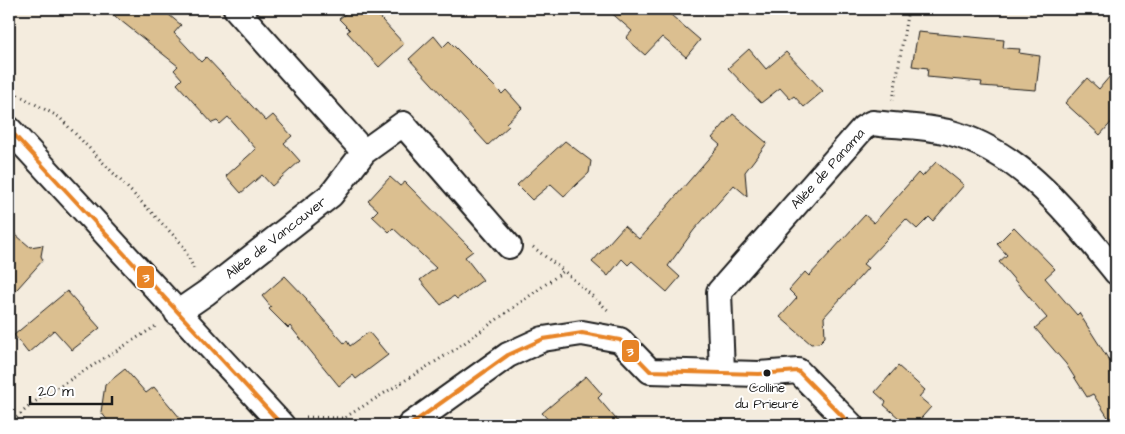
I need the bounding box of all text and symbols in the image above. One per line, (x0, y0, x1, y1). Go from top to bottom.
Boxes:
street label: Allée de Panama (786, 124, 870, 214)
street label: Allée de Vancouver (221, 192, 331, 284)
line badge: 3 (136, 265, 155, 289)
text: 3 (141, 268, 150, 288)
line badge: 3 (621, 339, 640, 363)
text: 3 (625, 342, 634, 362)
marker: Colline du Prieuré (762, 368, 772, 378)
scale bar (30, 374, 112, 406)
place label: Colline du Prieuré (735, 379, 799, 413)
text: 20 m (38, 381, 74, 402)

